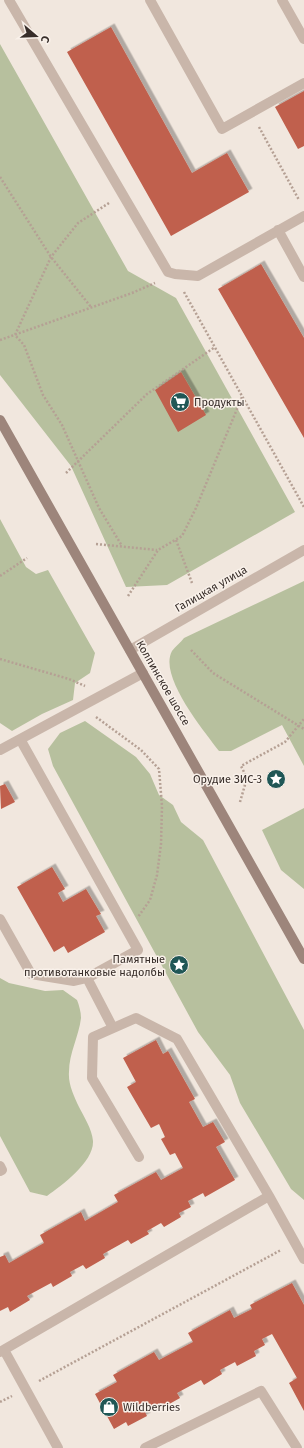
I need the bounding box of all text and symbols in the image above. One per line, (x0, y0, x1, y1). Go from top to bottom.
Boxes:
north arrow (16, 16, 56, 56)
text: С (38, 34, 52, 45)
supermarket icon: Продукты (169, 391, 191, 413)
place label: Продукты (194, 396, 245, 409)
street label: Галицкая улица (173, 563, 249, 615)
street label: Колпинское шоссе (133, 638, 193, 728)
place icon: Орудие ЗИС-3 (265, 768, 287, 790)
place label: Орудие ЗИС-3 (193, 773, 262, 786)
place label: Памятные противотанковые надолбы (24, 953, 165, 979)
place icon: Памятные противотанковые надолбы (168, 954, 190, 976)
shop icon: Wildberries (98, 1396, 120, 1418)
place label: Wildberries (123, 1401, 180, 1414)

